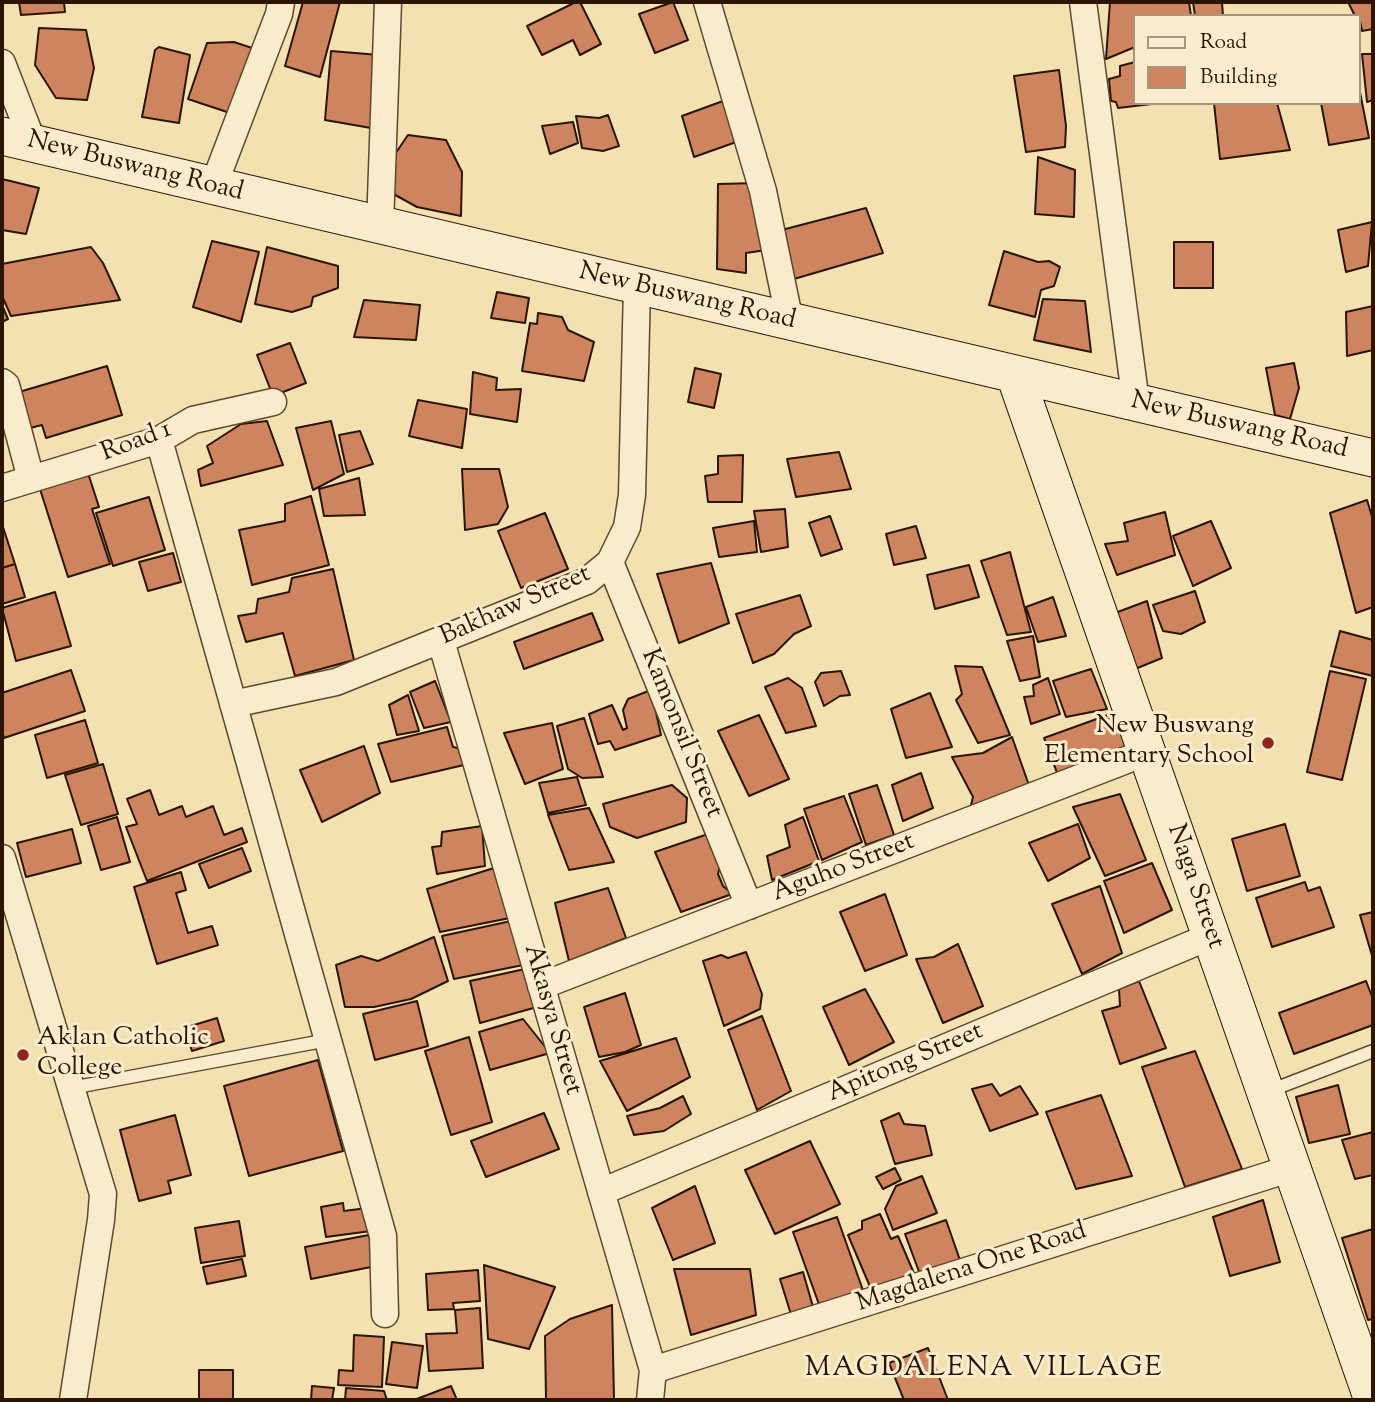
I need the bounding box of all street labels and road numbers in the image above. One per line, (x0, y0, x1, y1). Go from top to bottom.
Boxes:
street label: New Buswang Road (24, 126, 246, 210)
street label: New Buswang Road (575, 258, 799, 338)
street label: New Buswang Road (1127, 387, 1351, 467)
street label: Road 1 (97, 415, 177, 471)
street label: Bakhaw Street (436, 560, 596, 654)
street label: Kamonsil Street (632, 645, 728, 823)
street label: Naga Street (1158, 821, 1230, 953)
street label: Aguho Street (768, 828, 920, 910)
street label: Akasya Street (515, 941, 587, 1099)
street label: Apitong Street (823, 1017, 989, 1111)
street label: Magdalena One Road (853, 1217, 1091, 1321)

